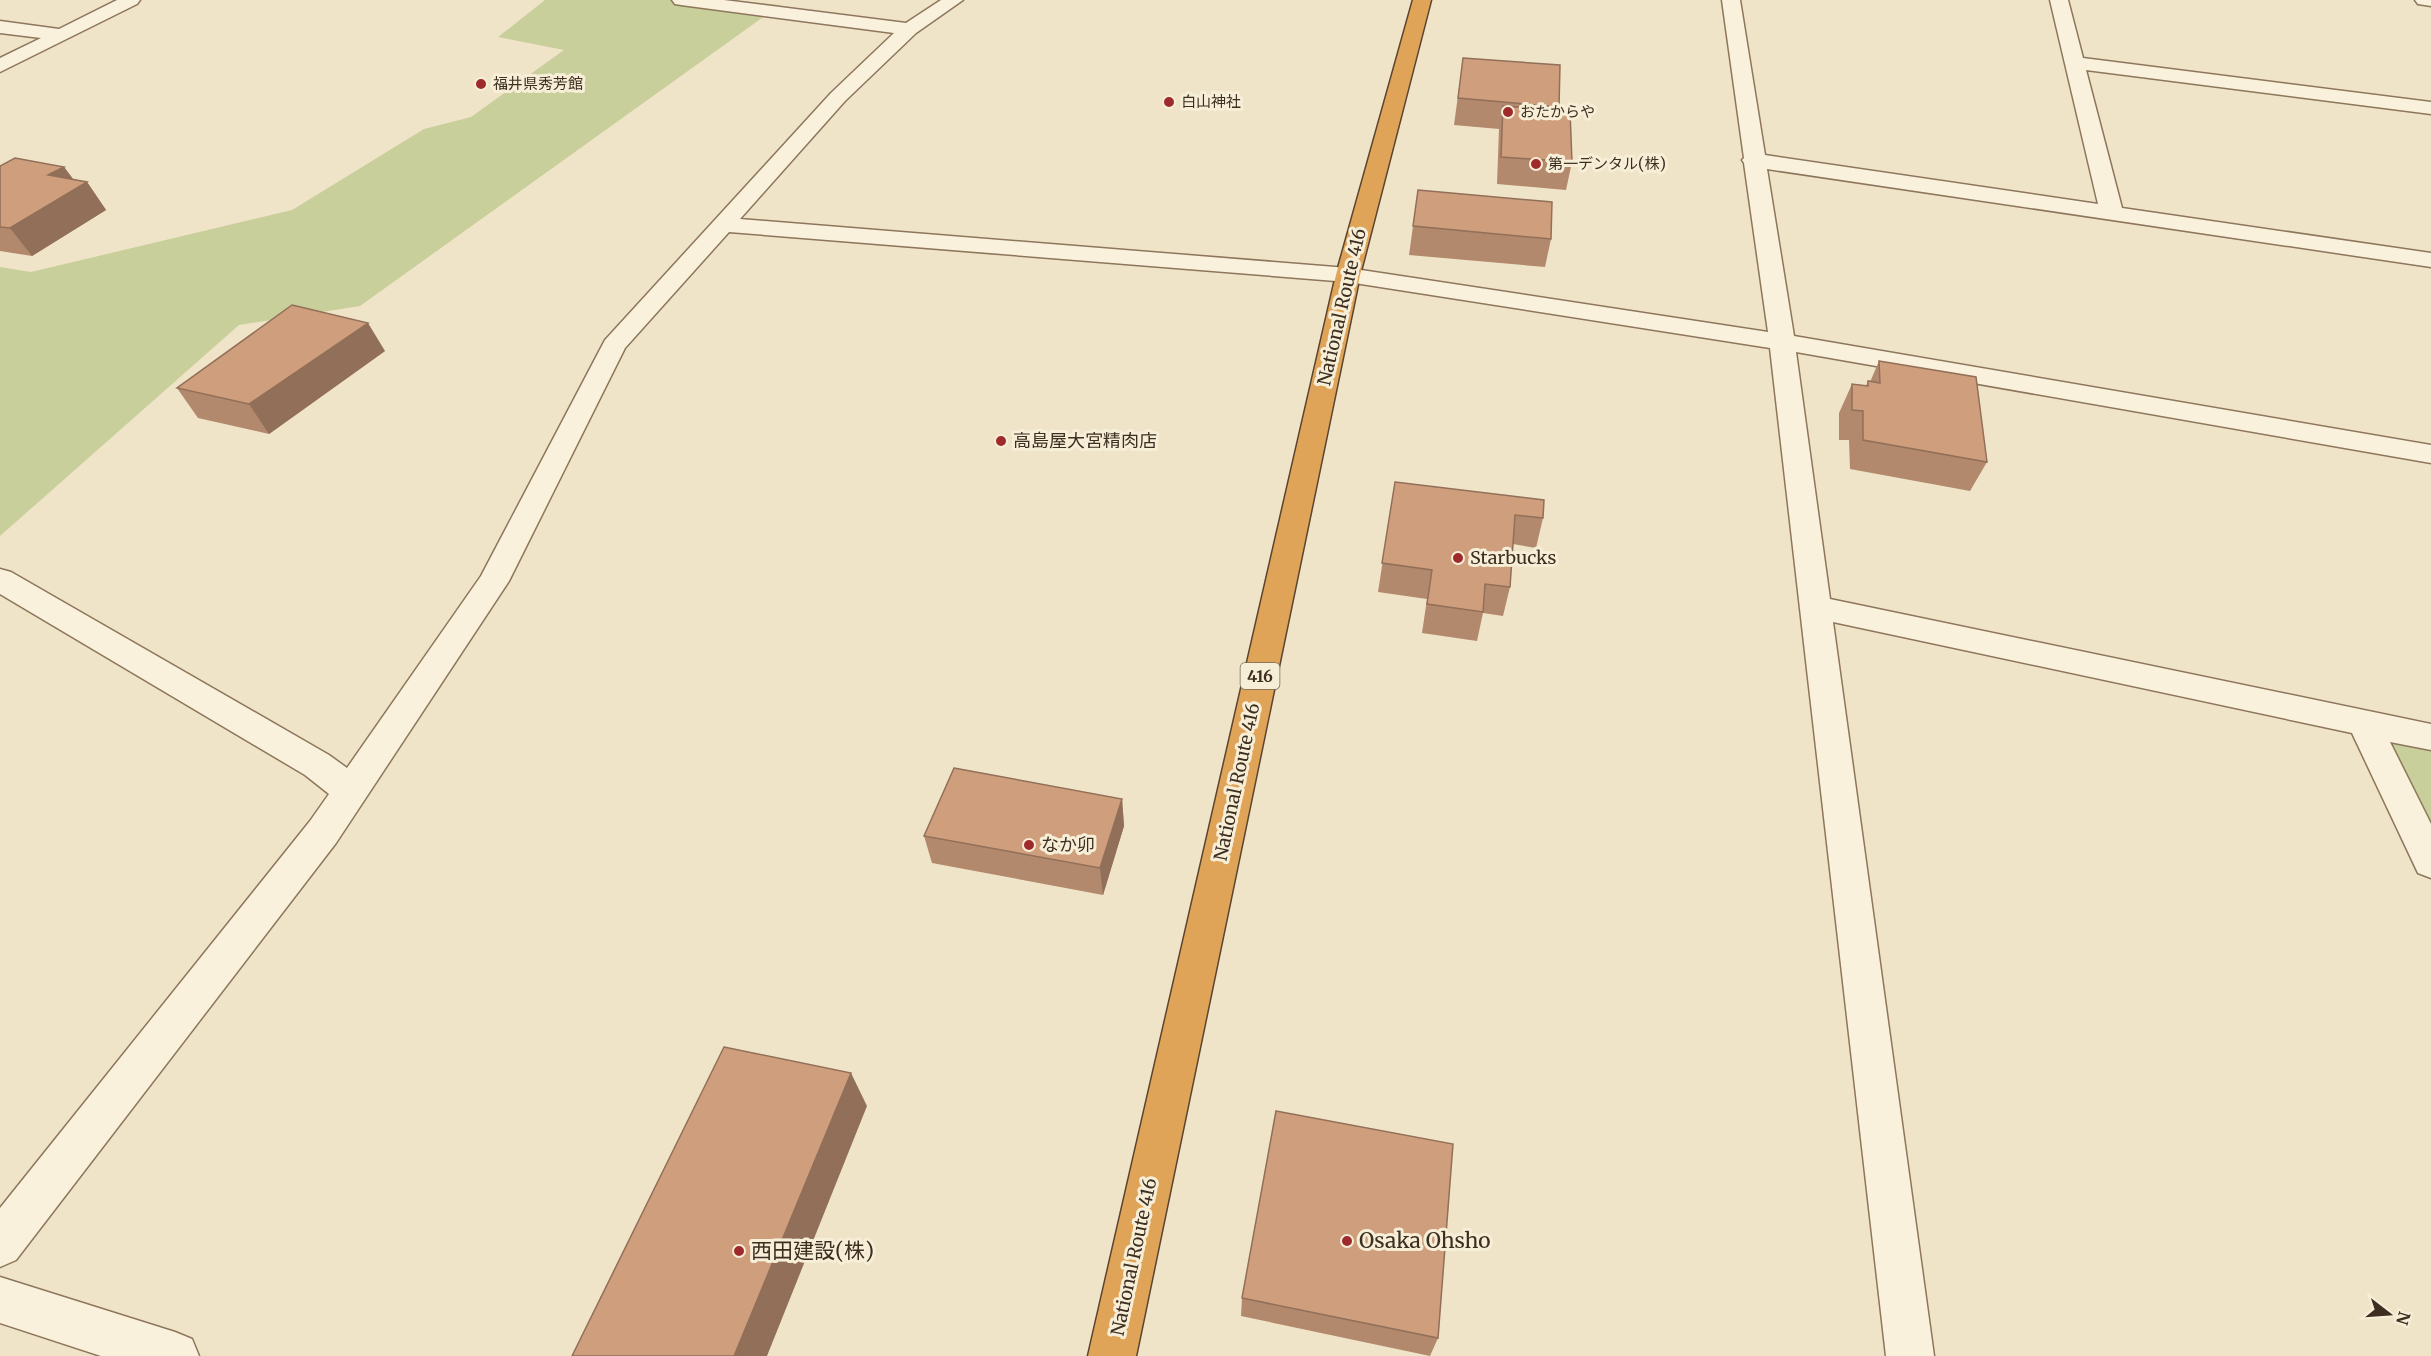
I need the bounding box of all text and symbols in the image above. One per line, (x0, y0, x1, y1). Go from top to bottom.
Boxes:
place label: 福井県秀芳館 (493, 74, 583, 93)
marker: 福井県秀芳館 (474, 77, 488, 91)
place label: 白山神社 (1181, 92, 1241, 111)
marker: 白山神社 (1162, 95, 1176, 109)
place label: おたからや (1520, 102, 1595, 121)
marker: おたからや (1501, 105, 1515, 119)
place label: 第一デンタル(株) (1548, 154, 1666, 173)
marker: 第一デンタル(株) (1529, 157, 1543, 171)
street label: National Route 416 (1312, 226, 1371, 388)
place label: 高島屋大宮精肉店 (1013, 429, 1157, 452)
marker: 高島屋大宮精肉店 (994, 434, 1008, 448)
place label: Starbucks (1470, 546, 1556, 569)
marker: Starbucks (1451, 551, 1465, 565)
road number: 416 (1240, 663, 1280, 689)
street label: National Route 416 (1209, 701, 1264, 863)
place label: なか卯 (1041, 833, 1095, 856)
marker: なか卯 (1022, 838, 1036, 852)
street label: National Route 416 (1106, 1176, 1161, 1338)
place label: Osaka Ohsho (1359, 1227, 1491, 1254)
marker: Osaka Ohsho (1340, 1234, 1354, 1248)
place label: 西田建設(株) (751, 1237, 874, 1264)
marker: 西田建設(株) (732, 1244, 746, 1258)
north arrow (2359, 1284, 2419, 1344)
text: N (2392, 1309, 2415, 1328)

